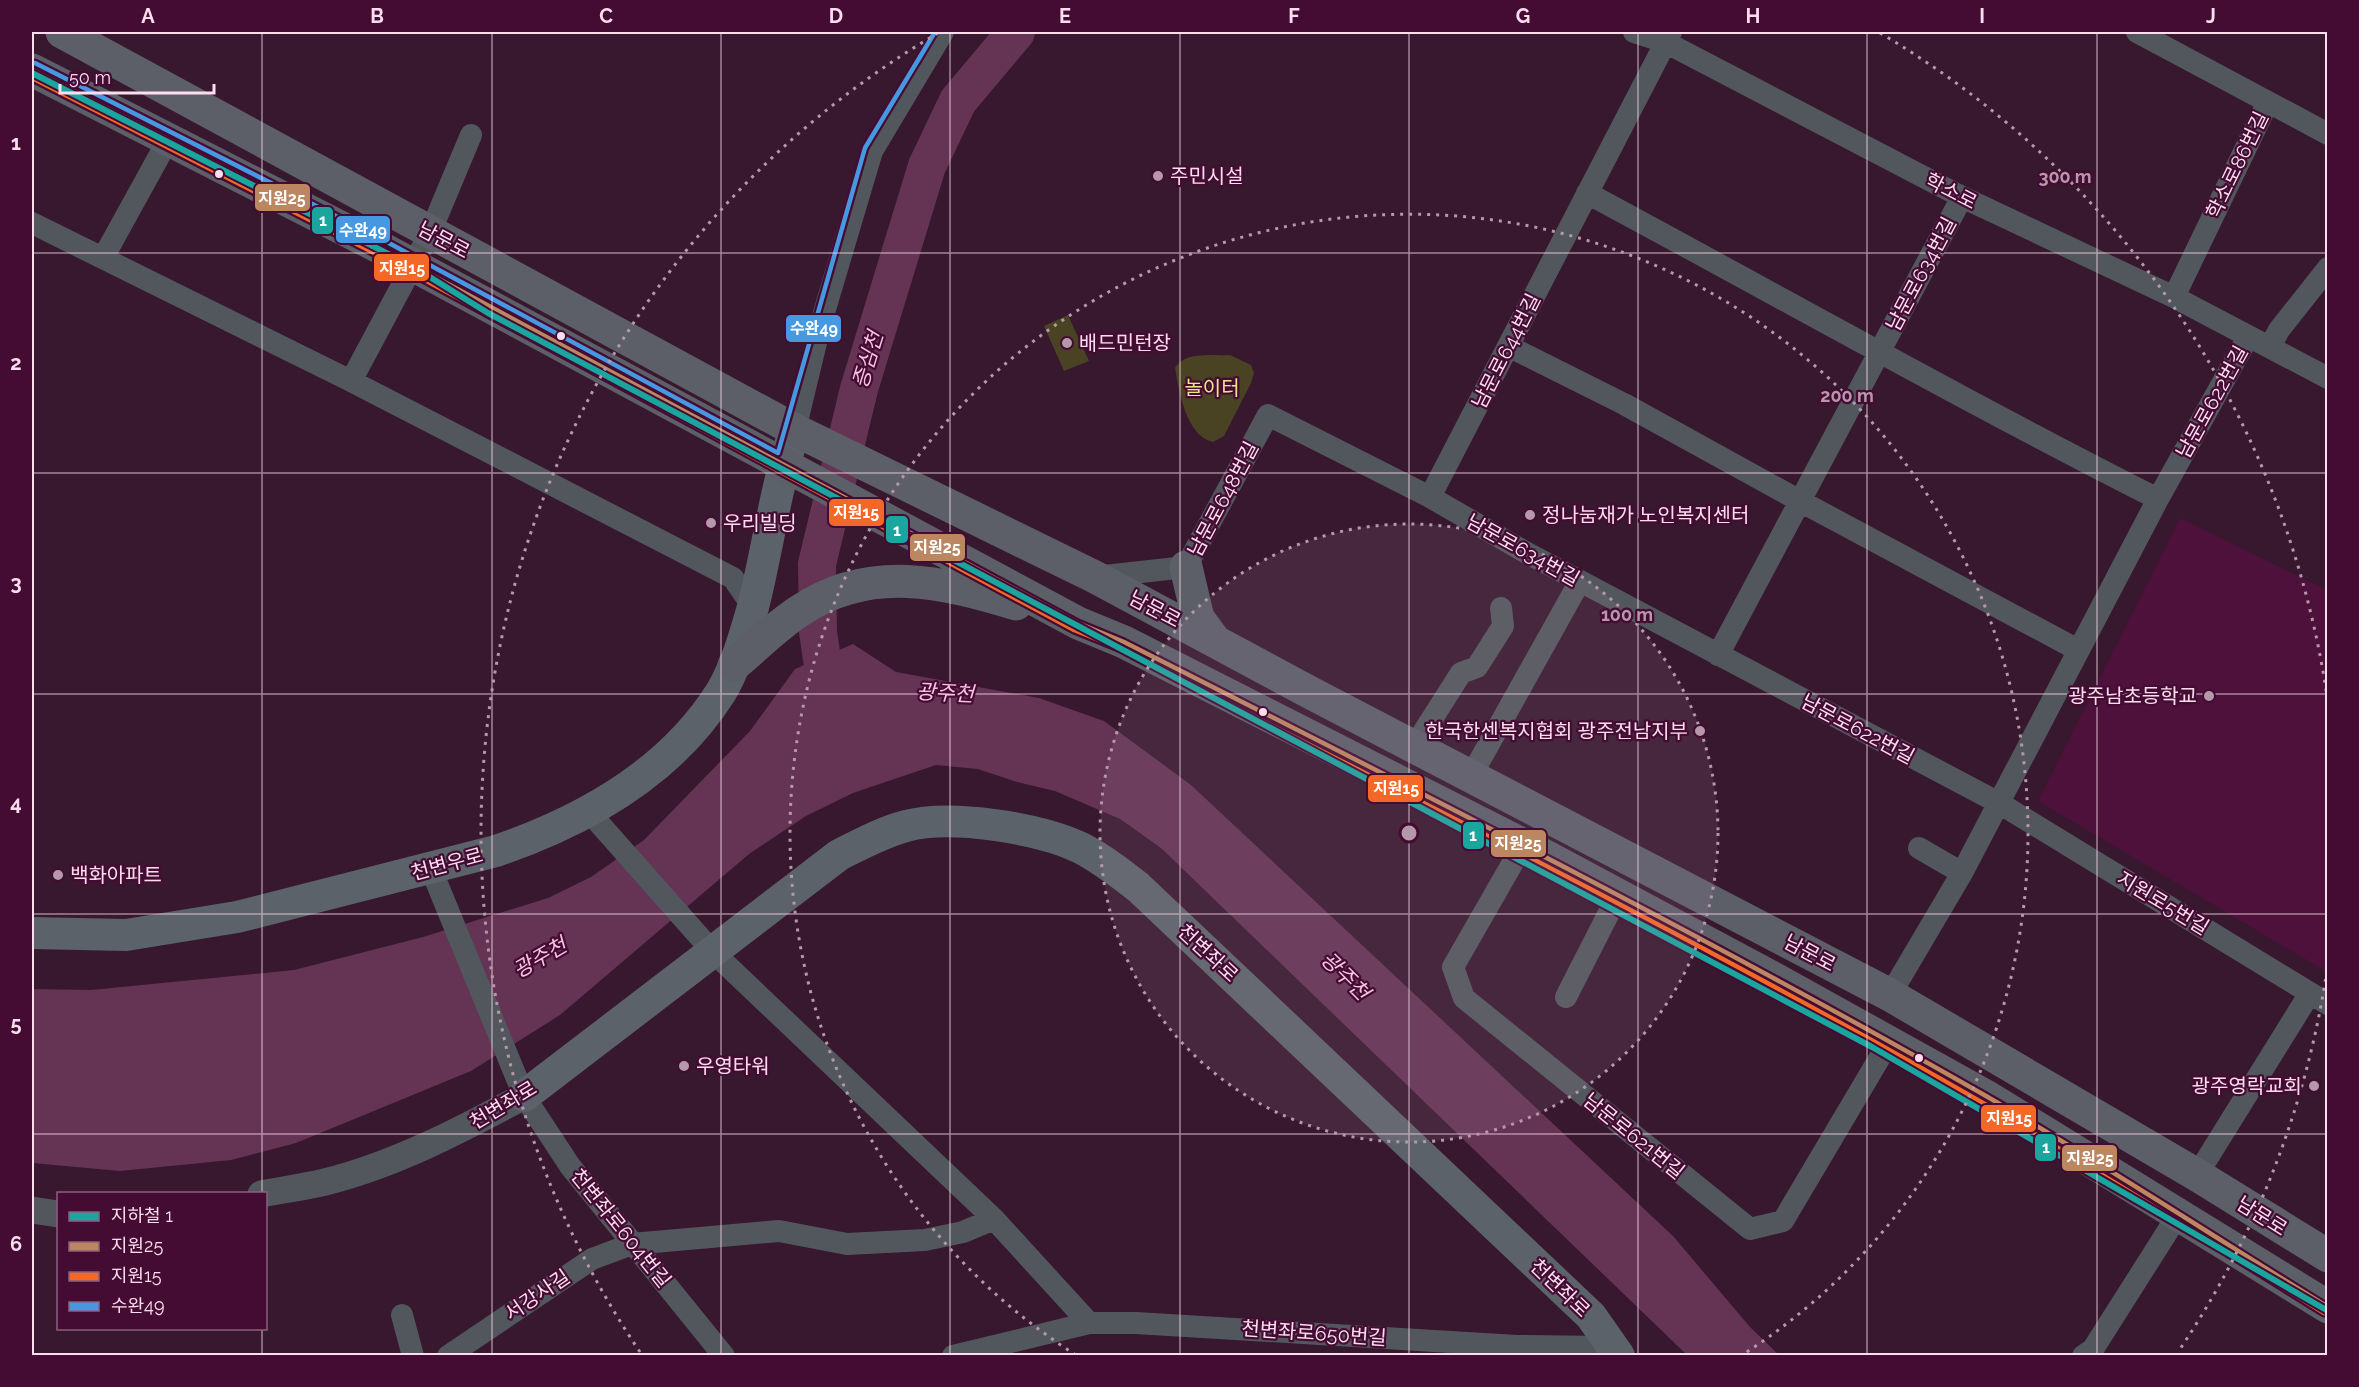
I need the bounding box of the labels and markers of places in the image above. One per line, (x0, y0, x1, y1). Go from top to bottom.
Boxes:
place label: 주민시설 (1170, 164, 1244, 188)
unlabelled marker (213, 168, 225, 180)
marker: 주민시설 (1151, 169, 1165, 183)
unlabelled marker (555, 330, 567, 342)
place label: 배드민턴장 (1079, 331, 1171, 355)
marker: 배드민턴장 (1060, 336, 1074, 350)
place label: 정나눔재가 노인복지센터 (1542, 503, 1750, 527)
marker: 정나눔재가 노인복지센터 (1523, 508, 1537, 522)
place label: 우리빌딩 (723, 511, 797, 535)
marker: 우리빌딩 (704, 516, 718, 530)
place label: 광주남초등학교 (2068, 684, 2197, 708)
marker: 광주남초등학교 (2202, 689, 2216, 703)
unlabelled marker (1257, 706, 1269, 718)
place label: 한국한센복지협회 광주전남지부 (1425, 719, 1688, 743)
marker: 한국한센복지협회 광주전남지부 (1693, 724, 1707, 738)
centre of rings (1399, 823, 1419, 843)
place label: 백화아파트 (70, 863, 162, 887)
marker: 백화아파트 (51, 868, 65, 882)
unlabelled marker (1913, 1052, 1925, 1064)
place label: 우영타워 (696, 1054, 770, 1078)
marker: 우영타워 (677, 1059, 691, 1073)
place label: 광주영락교회 (2192, 1074, 2302, 1098)
marker: 광주영락교회 (2307, 1079, 2321, 1093)

